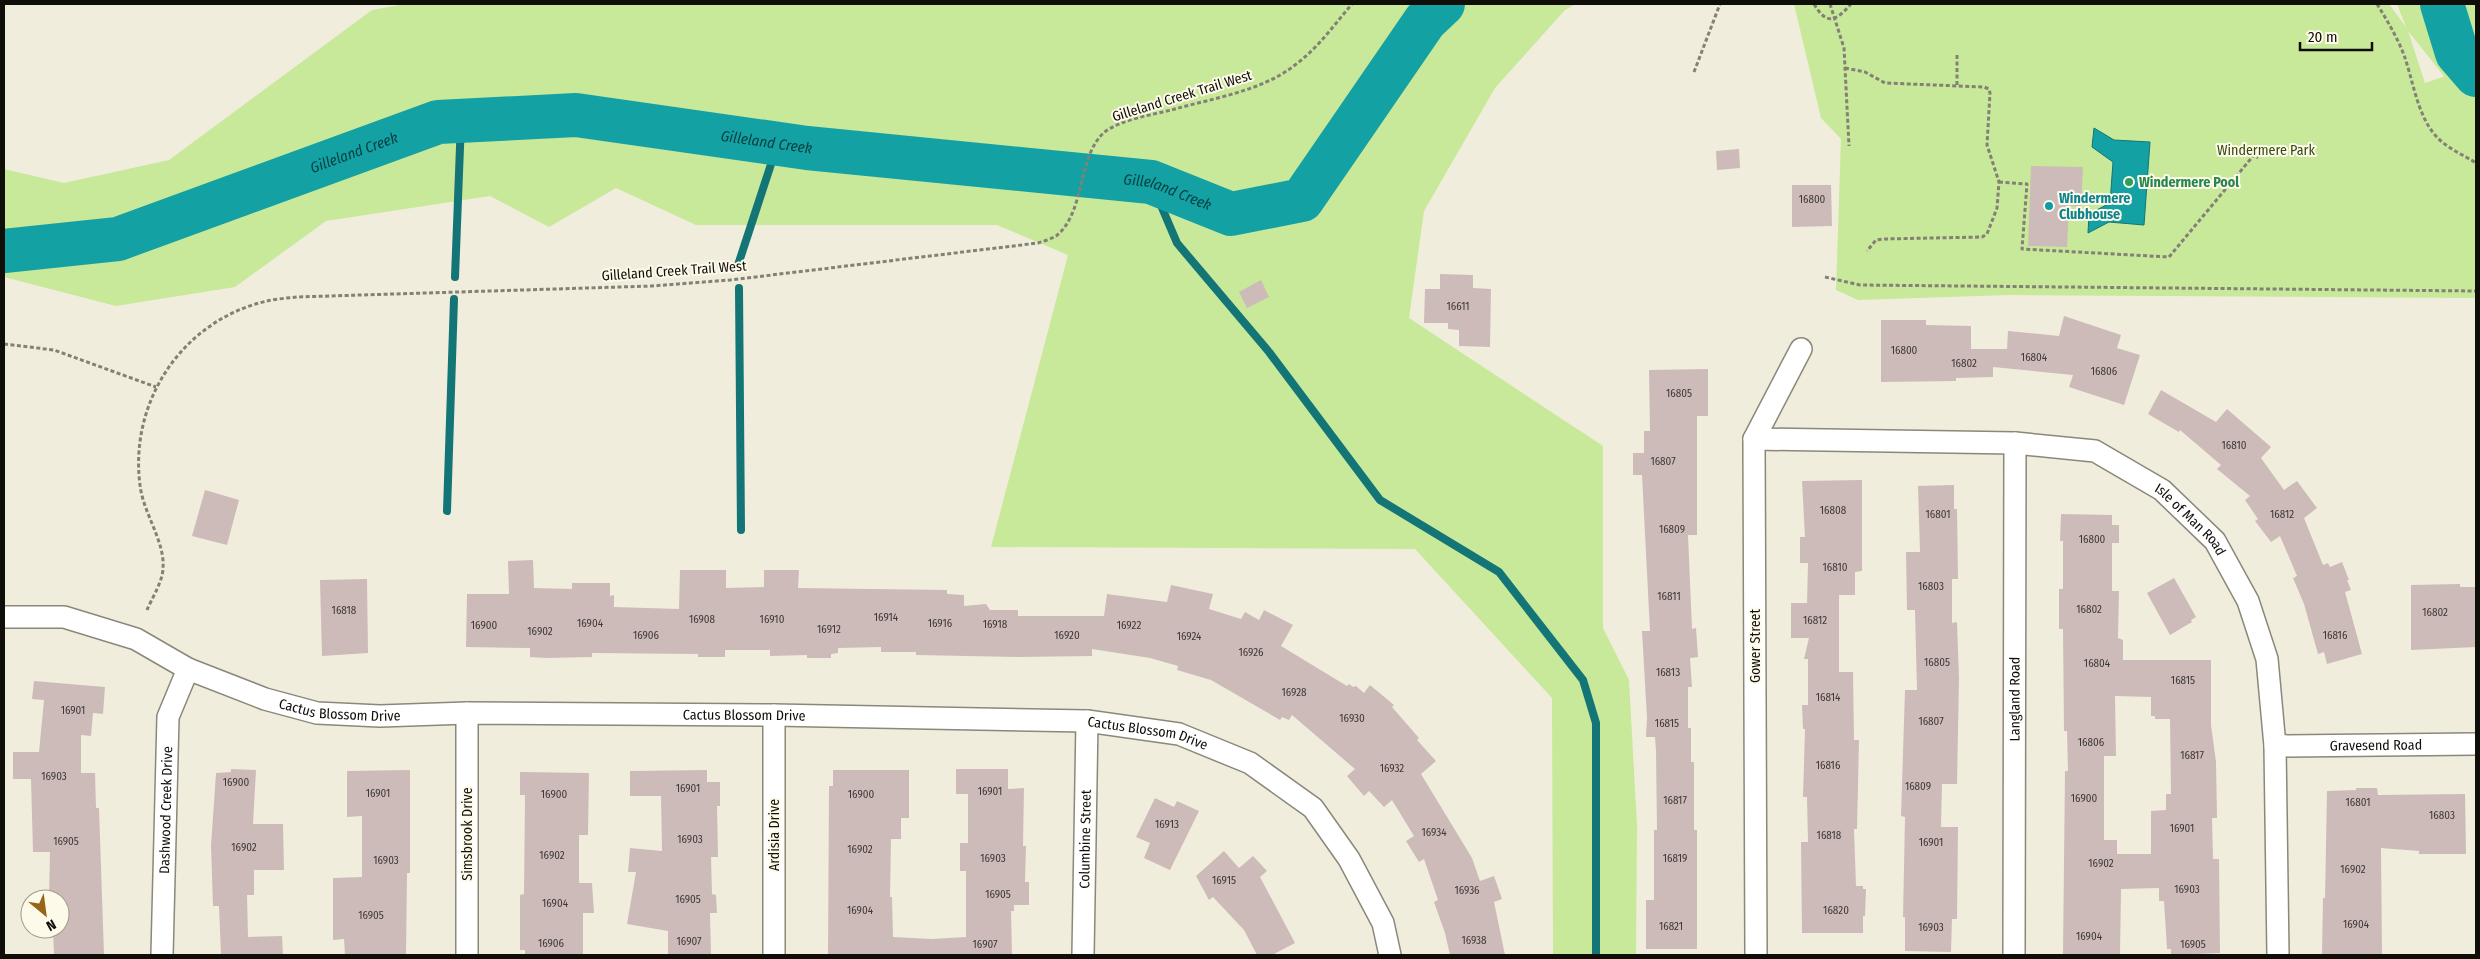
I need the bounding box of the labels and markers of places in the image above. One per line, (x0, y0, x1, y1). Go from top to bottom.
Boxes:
place label: Windermere Pool (2139, 174, 2239, 191)
marker: Windermere Pool (2123, 176, 2135, 188)
place label: Windermere Clubhouse (2059, 190, 2130, 223)
marker: Windermere Clubhouse (2043, 200, 2055, 212)

